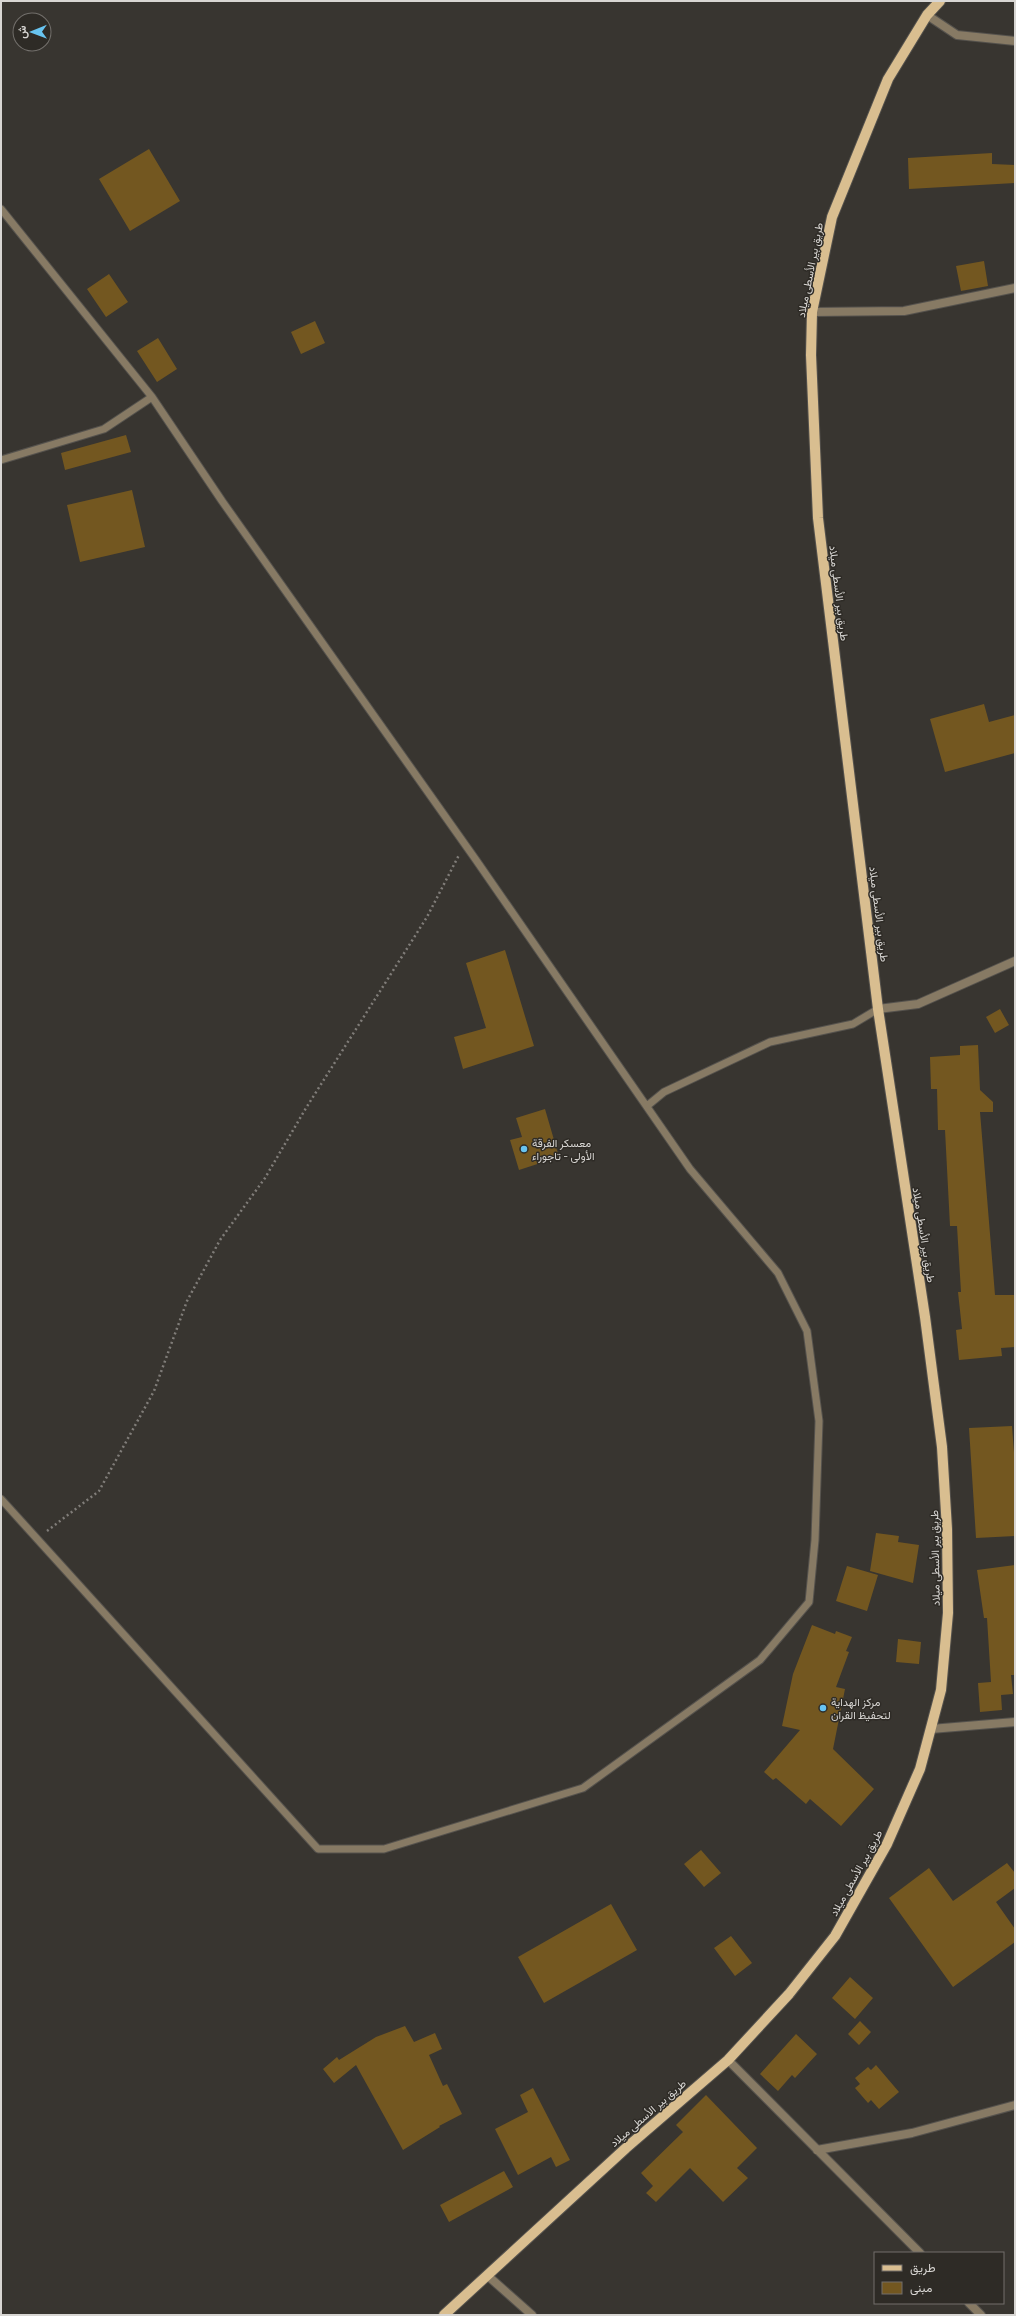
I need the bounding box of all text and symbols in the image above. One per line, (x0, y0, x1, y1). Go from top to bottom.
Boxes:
north arrow (12, 12, 52, 52)
text: ش (14, 25, 30, 39)
street label: طريق بير الأسطى ميلاد (793, 221, 827, 319)
street label: طريق بير الأسطى ميلاد (825, 544, 853, 642)
street label: طريق بير الأسطى ميلاد (865, 865, 893, 963)
place label: معسكر الفرقة الأولى - تاجوراء (532, 1135, 594, 1164)
marker: معسكر الفرقة الأولى - تاجوراء (519, 1144, 529, 1154)
street label: طريق بير الأسطى ميلاد (909, 1186, 939, 1284)
street label: طريق بير الأسطى ميلاد (926, 1510, 944, 1606)
place label: مركز الهداية لتحفيظ القران (831, 1694, 891, 1723)
marker: مركز الهداية لتحفيظ القران (818, 1703, 828, 1713)
street label: طريق بير الأسطى ميلاد (826, 1827, 886, 1919)
street label: طريق بير الأسطى ميلاد (606, 2075, 690, 2151)
legend (874, 2252, 1004, 2304)
text: طريق (910, 2258, 936, 2277)
text: مبنى (910, 2278, 932, 2297)

